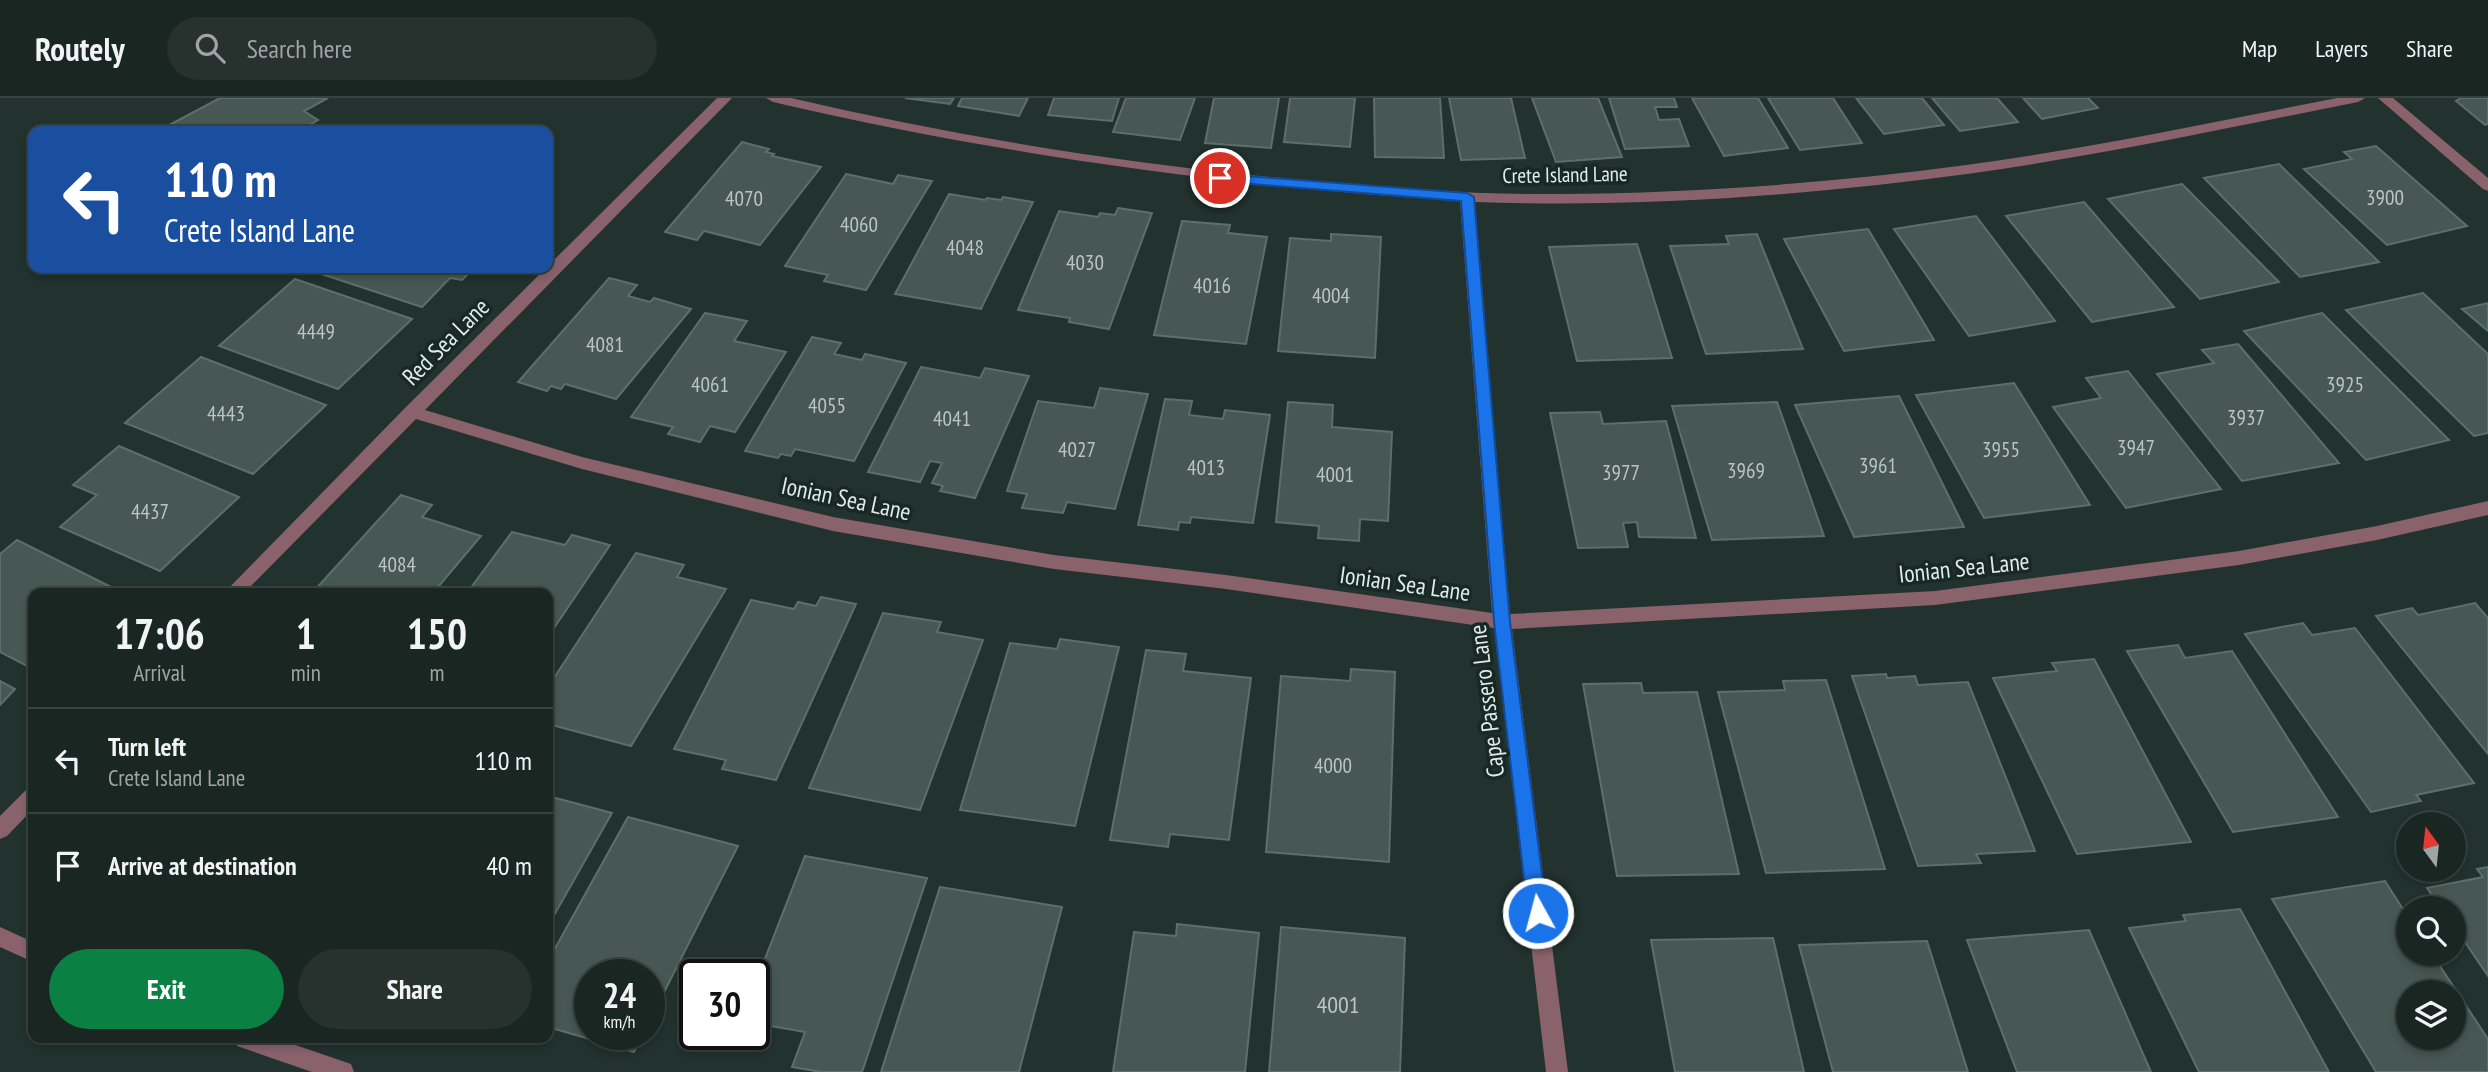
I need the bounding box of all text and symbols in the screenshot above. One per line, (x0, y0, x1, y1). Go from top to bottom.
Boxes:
search box (167, 17, 657, 80)
text: Routely (35, 27, 125, 70)
icon: search (191, 29, 229, 67)
text: Search here (247, 32, 352, 65)
text: Map (2242, 33, 2277, 64)
text: Layers (2315, 33, 2368, 64)
text: Share (2406, 33, 2453, 64)
text: 110 m (164, 147, 277, 211)
pin (1190, 148, 1250, 208)
icon: left (49, 154, 140, 245)
icon: arrive (1201, 159, 1239, 197)
street label: Crete Island Lane (1502, 160, 1628, 189)
house number: 3900 (2366, 184, 2404, 211)
house number: 4070 (725, 185, 763, 212)
text: Crete Island Lane (164, 209, 355, 251)
house number: 4060 (840, 211, 878, 238)
house number: 4048 (946, 234, 984, 261)
house number: 4030 (1066, 249, 1104, 276)
house number: 4016 (1193, 272, 1231, 299)
house number: 4004 (1312, 282, 1350, 309)
street label: Red Sea Lane (396, 292, 496, 392)
house number: 4449 (297, 318, 335, 345)
house number: 4081 (586, 331, 624, 358)
house number: 4061 (691, 371, 729, 398)
house number: 3925 (2326, 371, 2364, 398)
house number: 4055 (808, 392, 846, 419)
house number: 4443 (207, 400, 245, 427)
house number: 3937 (2227, 404, 2265, 431)
house number: 4041 (933, 405, 971, 432)
house number: 3947 (2117, 434, 2155, 461)
house number: 4027 (1058, 436, 1096, 463)
house number: 3955 (1982, 436, 2020, 463)
house number: 3961 (1859, 452, 1897, 479)
house number: 4013 (1187, 454, 1225, 481)
house number: 3969 (1727, 457, 1765, 484)
house number: 3977 (1602, 459, 1640, 486)
house number: 4001 (1316, 461, 1354, 488)
street label: Ionian Sea Lane (779, 470, 914, 527)
house number: 4437 (131, 498, 169, 525)
street label: Ionian Sea Lane (1897, 545, 2031, 590)
house number: 4084 (378, 551, 416, 578)
street label: Ionian Sea Lane (1338, 559, 1472, 608)
text: 17:06 (114, 606, 205, 661)
text: 1 (296, 606, 316, 661)
text: 150 (407, 606, 467, 661)
street label: Cape Passero Lane (1462, 623, 1511, 779)
text: Arrival (133, 658, 185, 687)
text: min (291, 658, 321, 687)
text: m (429, 658, 444, 687)
text: Turn left (108, 730, 186, 763)
icon: left (49, 742, 87, 780)
text: 110 m (474, 744, 532, 777)
house number: 4000 (1314, 752, 1352, 779)
text: Crete Island Lane (108, 763, 245, 792)
north arrow (2396, 812, 2466, 882)
map controls (2396, 812, 2466, 1050)
icon: arrive (49, 847, 87, 885)
text: Arrive at destination (108, 849, 297, 882)
text: 40 m (486, 849, 532, 882)
position arrow (1501, 876, 1575, 950)
button: search (2396, 896, 2466, 966)
button: Exit (49, 949, 284, 1029)
button: Share (298, 949, 532, 1029)
speed limit sign: 30 (679, 959, 770, 1050)
text: 24 (603, 972, 636, 1018)
button: layers (2396, 980, 2466, 1050)
house number: 4001 (1316, 989, 1360, 1020)
text: km/h (604, 1010, 635, 1033)

